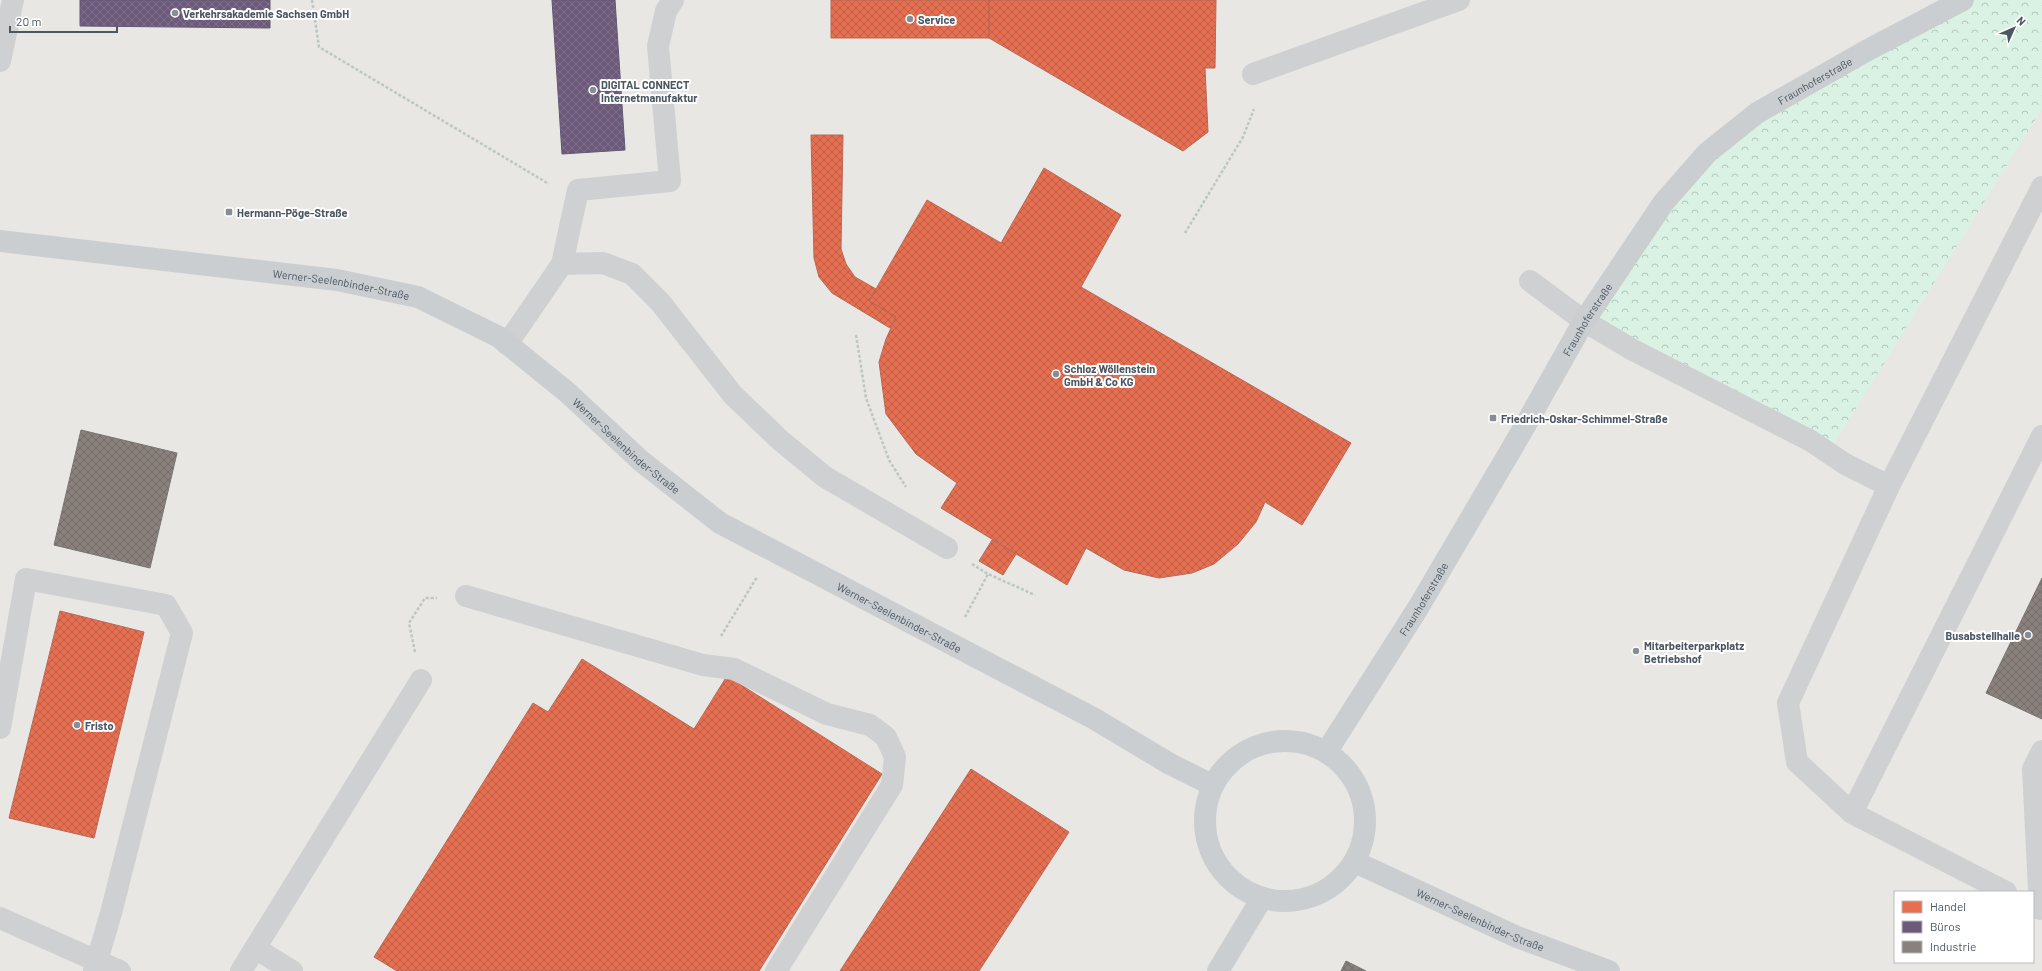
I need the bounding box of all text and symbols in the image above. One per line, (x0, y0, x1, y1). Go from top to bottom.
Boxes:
place label: Verkehrsakademie Sachsen GmbH (183, 7, 349, 20)
scale bar (10, 8, 117, 34)
marker: Verkehrsakademie Sachsen GmbH (170, 8, 180, 18)
north arrow (1994, 8, 2034, 48)
place label: Service (918, 13, 955, 26)
text: N (2014, 13, 2029, 28)
text: 20 m (16, 14, 42, 28)
marker: Service (905, 14, 915, 24)
street label: Fraunhoferstraße (1775, 54, 1854, 107)
place label: DIGITAL CONNECT Internetmanufaktur (601, 78, 698, 104)
marker: DIGITAL CONNECT Internetmanufaktur (588, 85, 598, 95)
place label: Hermann-Pöge-Straße (237, 206, 348, 219)
marker: Hermann-Pöge-Straße (224, 207, 234, 217)
street label: Werner-Seelenbinder-Straße (272, 266, 411, 302)
street label: Fraunhoferstraße (1559, 280, 1614, 358)
place label: Schloz Wöllenstein GmbH & Co KG (1064, 362, 1155, 388)
marker: Schloz Wöllenstein GmbH & Co KG (1051, 369, 1061, 379)
street label: Werner-Seelenbinder-Straße (571, 395, 683, 496)
place label: Friedrich-Oskar-Schimmel-Straße (1501, 412, 1668, 425)
marker: Friedrich-Oskar-Schimmel-Straße (1488, 413, 1498, 423)
street label: Fraunhoferstraße (1396, 560, 1450, 638)
street label: Werner-Seelenbinder-Straße (835, 579, 964, 655)
place label: Busabstellhalle (1945, 629, 2020, 642)
marker: Busabstellhalle (2023, 630, 2033, 640)
place label: Mitarbeiterparkplatz Betriebshof (1644, 639, 1744, 665)
marker: Mitarbeiterparkplatz Betriebshof (1631, 646, 1641, 656)
place label: Fristo (85, 719, 114, 732)
marker: Fristo (72, 720, 82, 730)
street label: Werner-Seelenbinder-Straße (1415, 885, 1546, 953)
legend (1894, 891, 2034, 963)
text: Handel (1930, 899, 1966, 913)
text: Büros (1930, 919, 1961, 933)
text: Industrie (1930, 939, 1976, 953)

